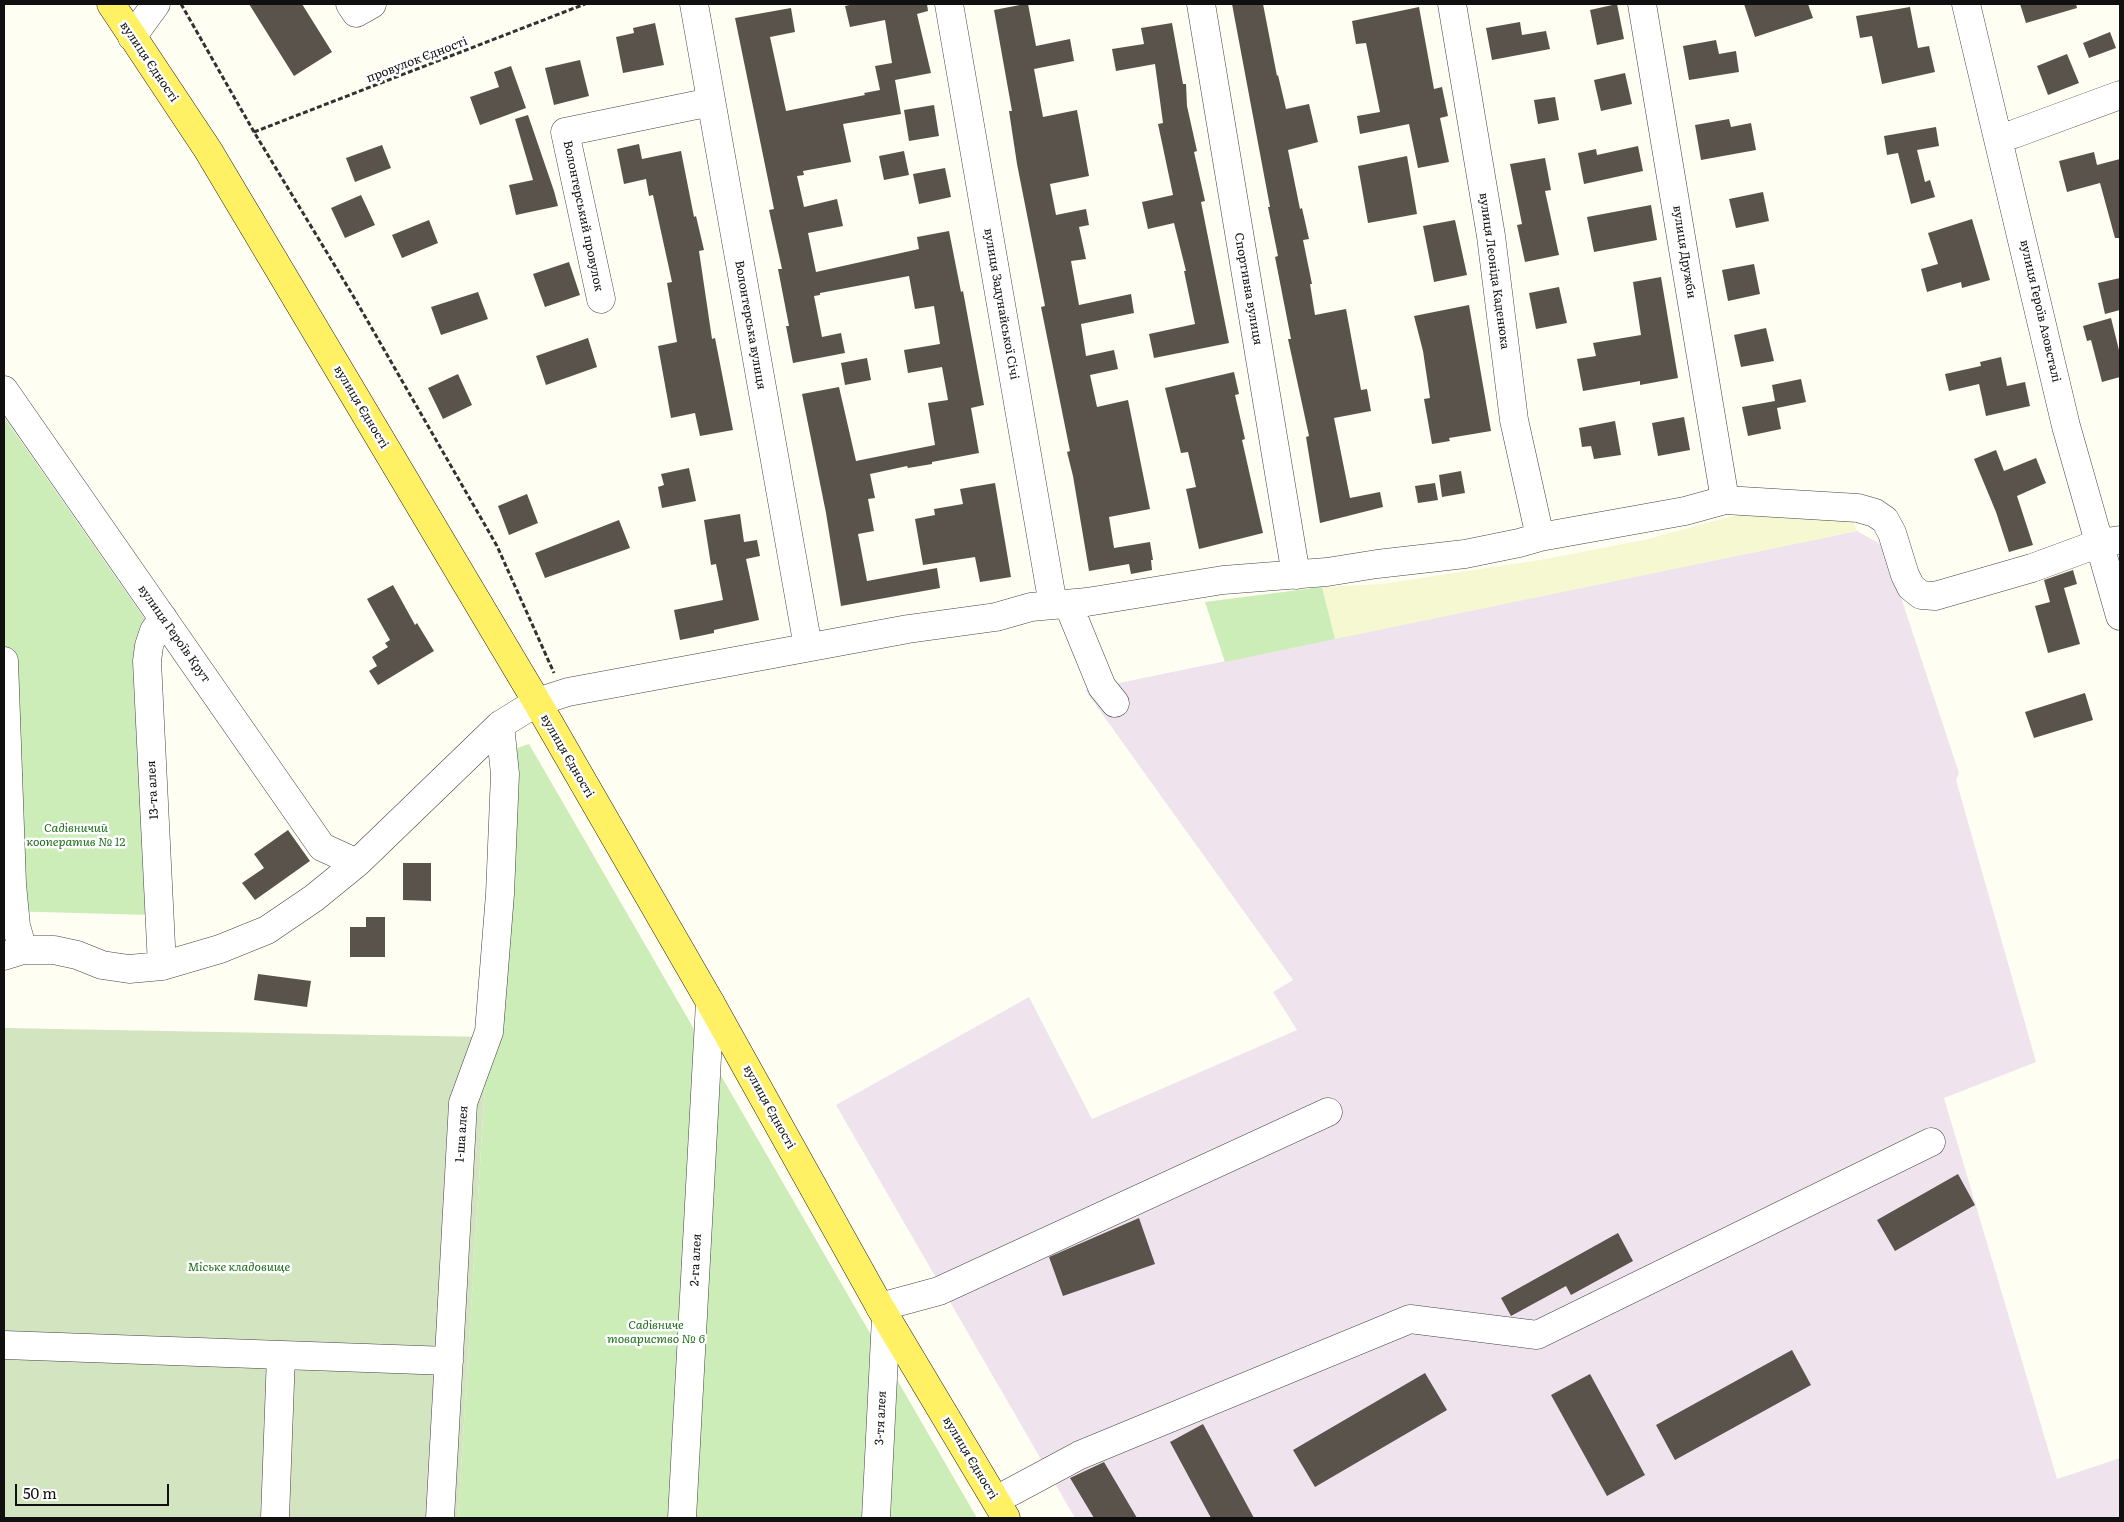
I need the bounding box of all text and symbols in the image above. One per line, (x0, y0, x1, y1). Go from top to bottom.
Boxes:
street label: вулиця Єдності (117, 19, 181, 105)
street label: провулок Єдності (364, 34, 470, 86)
street label: Волонтерський провулок (560, 139, 606, 293)
street label: вулиця Леоніда Каденюка (1476, 192, 1512, 350)
street label: вулиця Дружби (1670, 204, 1698, 300)
street label: вулиця Задунайської Січі (981, 227, 1021, 381)
street label: Спортивна вулиця (1231, 232, 1265, 346)
street label: вулиця Героїв Азовсталі (2017, 238, 2063, 384)
street label: Волонтерська вулиця (732, 259, 768, 391)
street label: вулиця Єдності (331, 363, 391, 451)
street label: вулиця Героїв Крут (135, 582, 213, 686)
street label: вулиця Єдності (537, 712, 597, 800)
street label: 13-та алея (144, 760, 162, 820)
park label: Садівничий кооператив № 12 (27, 821, 125, 849)
street label: вулиця Єдності (740, 1062, 798, 1152)
street label: 1-ша алея (453, 1105, 471, 1163)
street label: 2-га алея (687, 1233, 705, 1287)
park label: Міське кладовище (188, 1260, 290, 1274)
park label: Садівниче товариство № 6 (607, 1318, 705, 1346)
street label: 3-тя алея (872, 1390, 890, 1446)
street label: вулиця Єдності (940, 1414, 1000, 1502)
scale bar (18, 1474, 171, 1506)
text: 50 m (23, 1481, 57, 1504)

